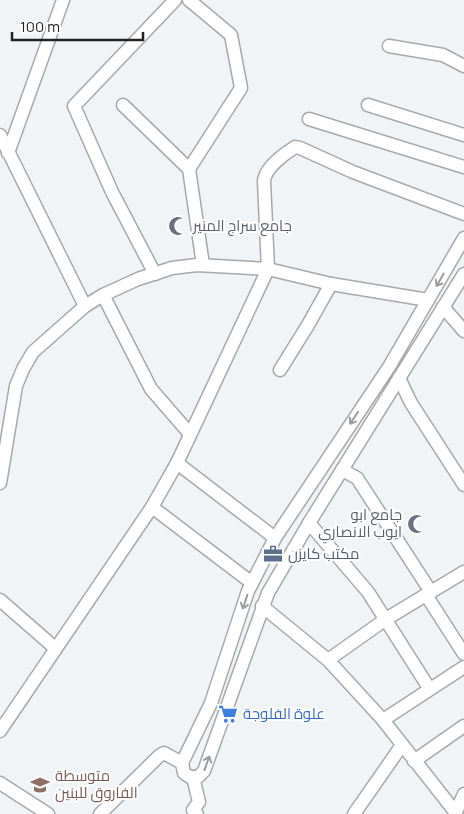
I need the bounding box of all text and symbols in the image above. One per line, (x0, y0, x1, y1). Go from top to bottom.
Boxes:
scale bar (12, 10, 144, 42)
text: 100 m (20, 16, 60, 37)
mosque icon: جامع سراج المنير (167, 215, 189, 237)
place label: جامع سراج المنير (192, 215, 292, 237)
one-way arrow (435, 272, 444, 287)
one-way arrow (349, 411, 360, 425)
place label: جامع ابو ايوب الانصاري (318, 504, 402, 544)
mosque icon: جامع ابو ايوب الانصاري (406, 513, 428, 535)
office icon: مكتب كايزن (262, 543, 284, 565)
place label: مكتب كايزن (288, 543, 359, 564)
one-way arrow (239, 594, 249, 610)
supermarket icon: علوة الفلوجة (217, 703, 239, 725)
place label: علوة الفلوجة (243, 703, 325, 724)
one-way arrow (203, 756, 212, 771)
place label: متوسطة الفاروق للبنين (55, 765, 138, 803)
school or university icon: متوسطة الفاروق للبنين (29, 774, 51, 796)

